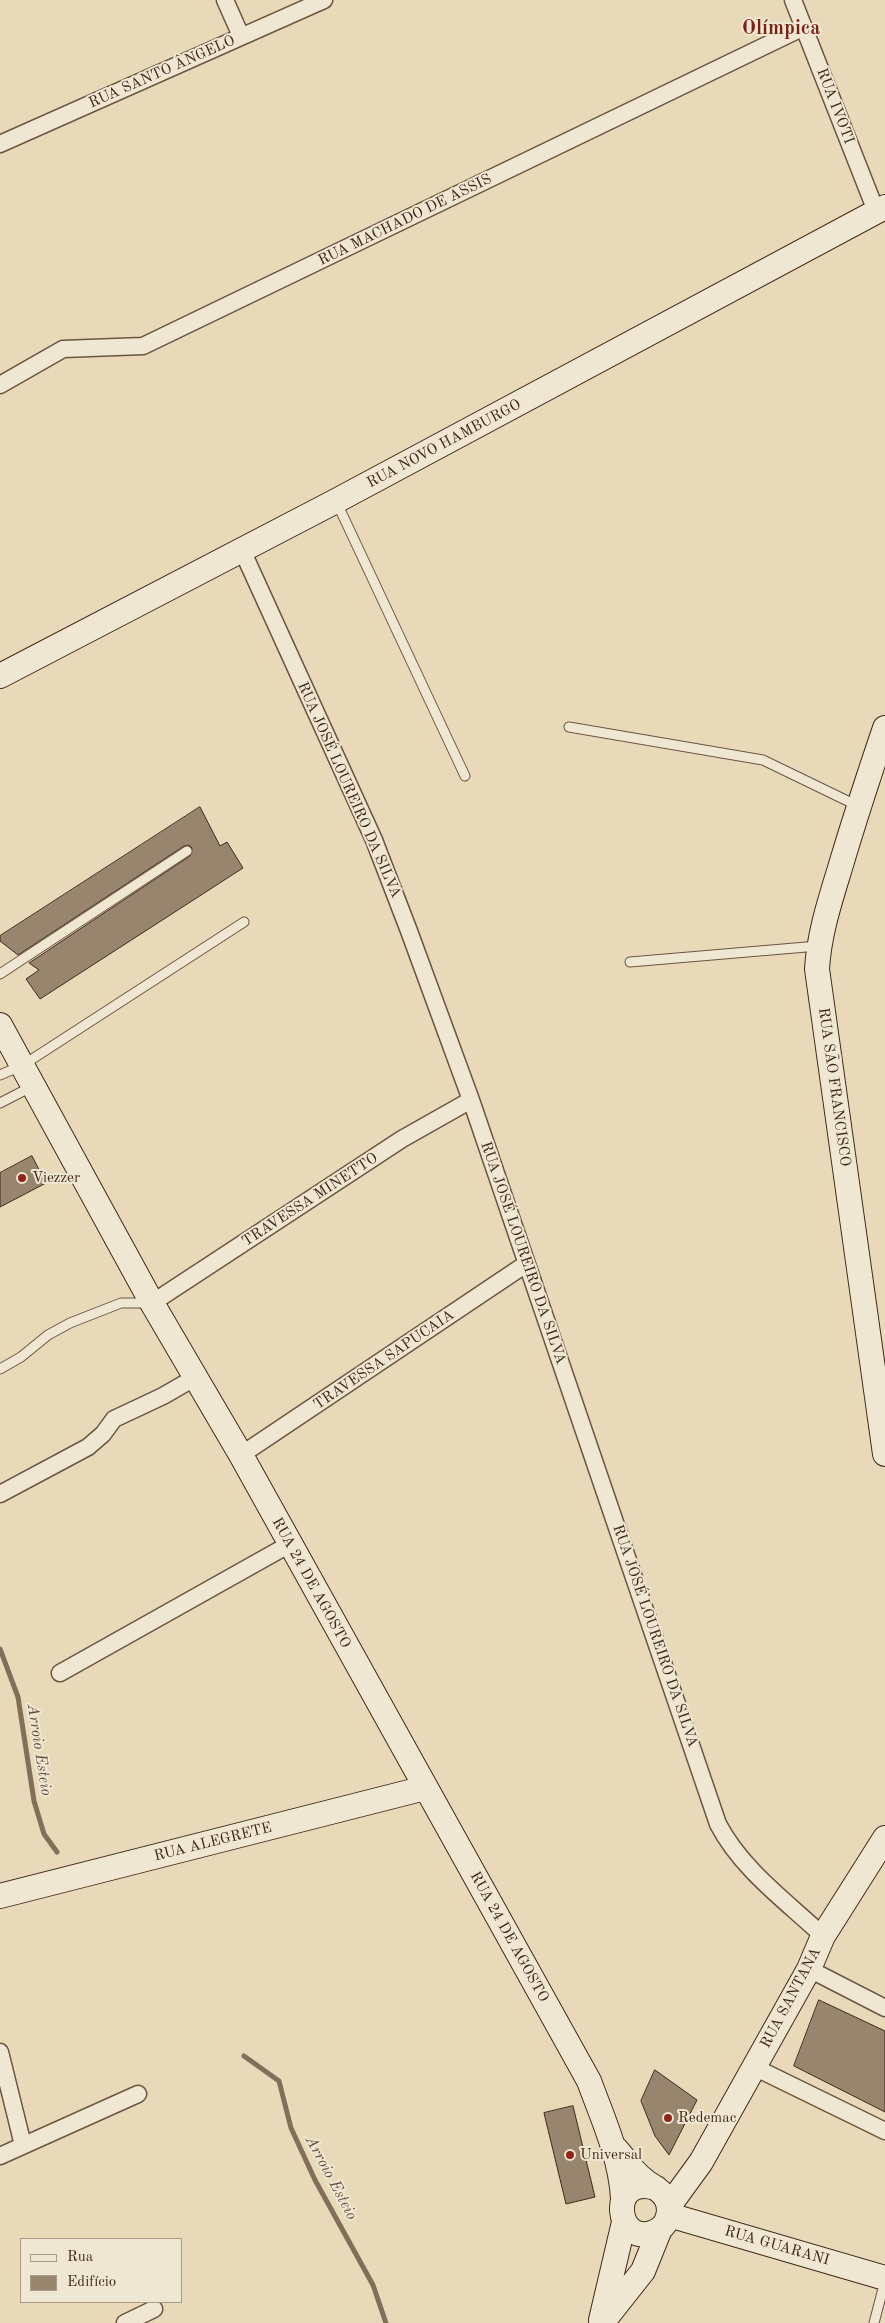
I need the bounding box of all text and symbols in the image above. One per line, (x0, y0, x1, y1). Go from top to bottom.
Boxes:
district label: Olímpica (742, 17, 820, 41)
street label: RUA SANTO ÂNGELO (86, 32, 238, 112)
street label: RUA IVOTI (812, 66, 858, 146)
street label: RUA MACHADO DE ASSIS (315, 170, 495, 270)
street label: RUA NOVO HAMBURGO (364, 396, 524, 492)
street label: RUA JOSÉ LOUREIRO DA SILVA (293, 679, 405, 901)
street label: RUA SÃO FRANCISCO (814, 1006, 854, 1168)
street label: RUA JOSÉ LOUREIRO DA SILVA (476, 1139, 570, 1367)
street label: TRAVESSA MINETTO (239, 1149, 381, 1251)
place label: Viezzer (32, 1169, 80, 1187)
marker: Viezzer (16, 1172, 28, 1184)
street label: TRAVESSA SAPUCAIA (310, 1306, 458, 1414)
street label: RUA 24 DE AGOSTO (268, 1515, 354, 1651)
street label: RUA JOSÉ LOUREIRO DA SILVA (608, 1522, 702, 1750)
water label: Arroio Esteio (22, 1703, 56, 1797)
street label: RUA ALEGRETE (152, 1819, 274, 1865)
street label: RUA 24 DE AGOSTO (466, 1869, 552, 2005)
street label: RUA SANTANA (757, 1945, 825, 2051)
place label: Redemac (678, 2109, 736, 2127)
marker: Redemac (662, 2112, 674, 2124)
water label: Arroio Esteio (301, 2133, 361, 2223)
place label: Universal (580, 2146, 642, 2164)
marker: Universal (564, 2149, 576, 2161)
street label: RUA GUARANI (722, 2222, 832, 2270)
legend (20, 2238, 182, 2303)
text: Rua (67, 2250, 93, 2265)
text: Edifício (67, 2275, 116, 2290)

